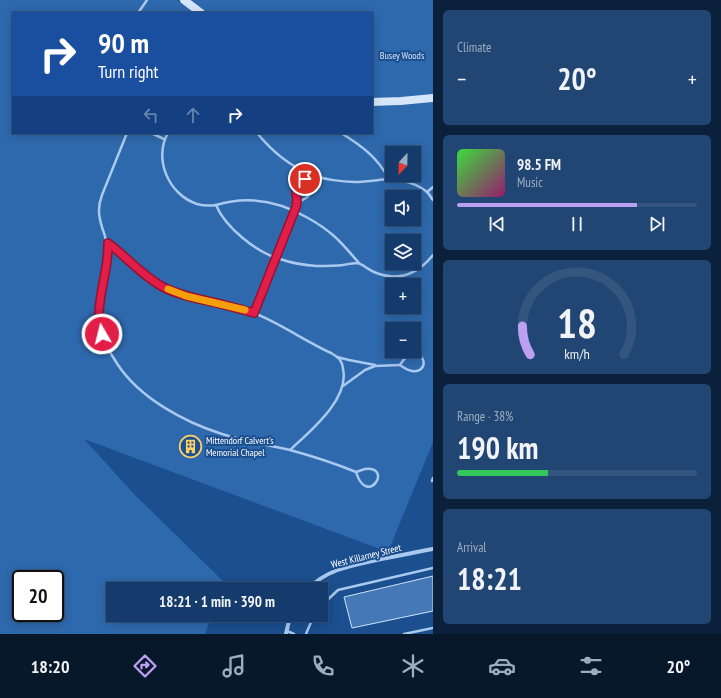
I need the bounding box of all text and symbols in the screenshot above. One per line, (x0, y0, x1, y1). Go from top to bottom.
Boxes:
text: 90 m (98, 24, 149, 61)
icon: right (32, 28, 84, 80)
text: Climate (457, 39, 491, 56)
park label: Busey Woods (380, 49, 425, 62)
text: 20° (557, 59, 597, 98)
text: Turn right (98, 60, 158, 83)
text: − (457, 65, 466, 93)
text: + (688, 65, 697, 93)
icon: left (140, 104, 162, 126)
icon: ahead (182, 104, 204, 126)
icon: right (224, 104, 246, 126)
north arrow (385, 146, 421, 182)
map controls (385, 146, 421, 358)
text: 98.5 FM (517, 155, 561, 174)
pin (288, 162, 322, 196)
icon: arrive (294, 168, 316, 190)
text: Music (517, 174, 543, 191)
button: sound (385, 190, 421, 226)
icon: previous (486, 213, 508, 235)
icon: pause (566, 213, 588, 235)
icon: next (646, 213, 668, 235)
button: layers (385, 234, 421, 270)
button: + (385, 278, 421, 314)
text: 18 (557, 296, 597, 349)
position arrow (81, 313, 123, 355)
button: − (385, 322, 421, 358)
text: km/h (564, 344, 590, 363)
text: Range · 38% (457, 408, 513, 425)
text: 190 km (457, 428, 538, 467)
building icon: Mittendorf Calvert's Memorial Chapel (178, 433, 204, 459)
place label: Mittendorf Calvert's Memorial Chapel (206, 434, 274, 459)
text: Arrival (457, 539, 486, 556)
street label: West Killarney Street (330, 541, 403, 571)
text: 18:21 (457, 559, 522, 598)
speed limit sign: 20 (12, 570, 64, 622)
text: 18:21 · 1 min · 390 m (159, 592, 275, 611)
icon: directions (131, 652, 159, 680)
icon: music (220, 652, 248, 680)
icon: phone (309, 652, 337, 680)
icon: climate (399, 652, 427, 680)
icon: car (488, 652, 516, 680)
icon: filters (577, 652, 605, 680)
text: 18:20 (31, 655, 70, 678)
text: 20° (667, 655, 690, 678)

